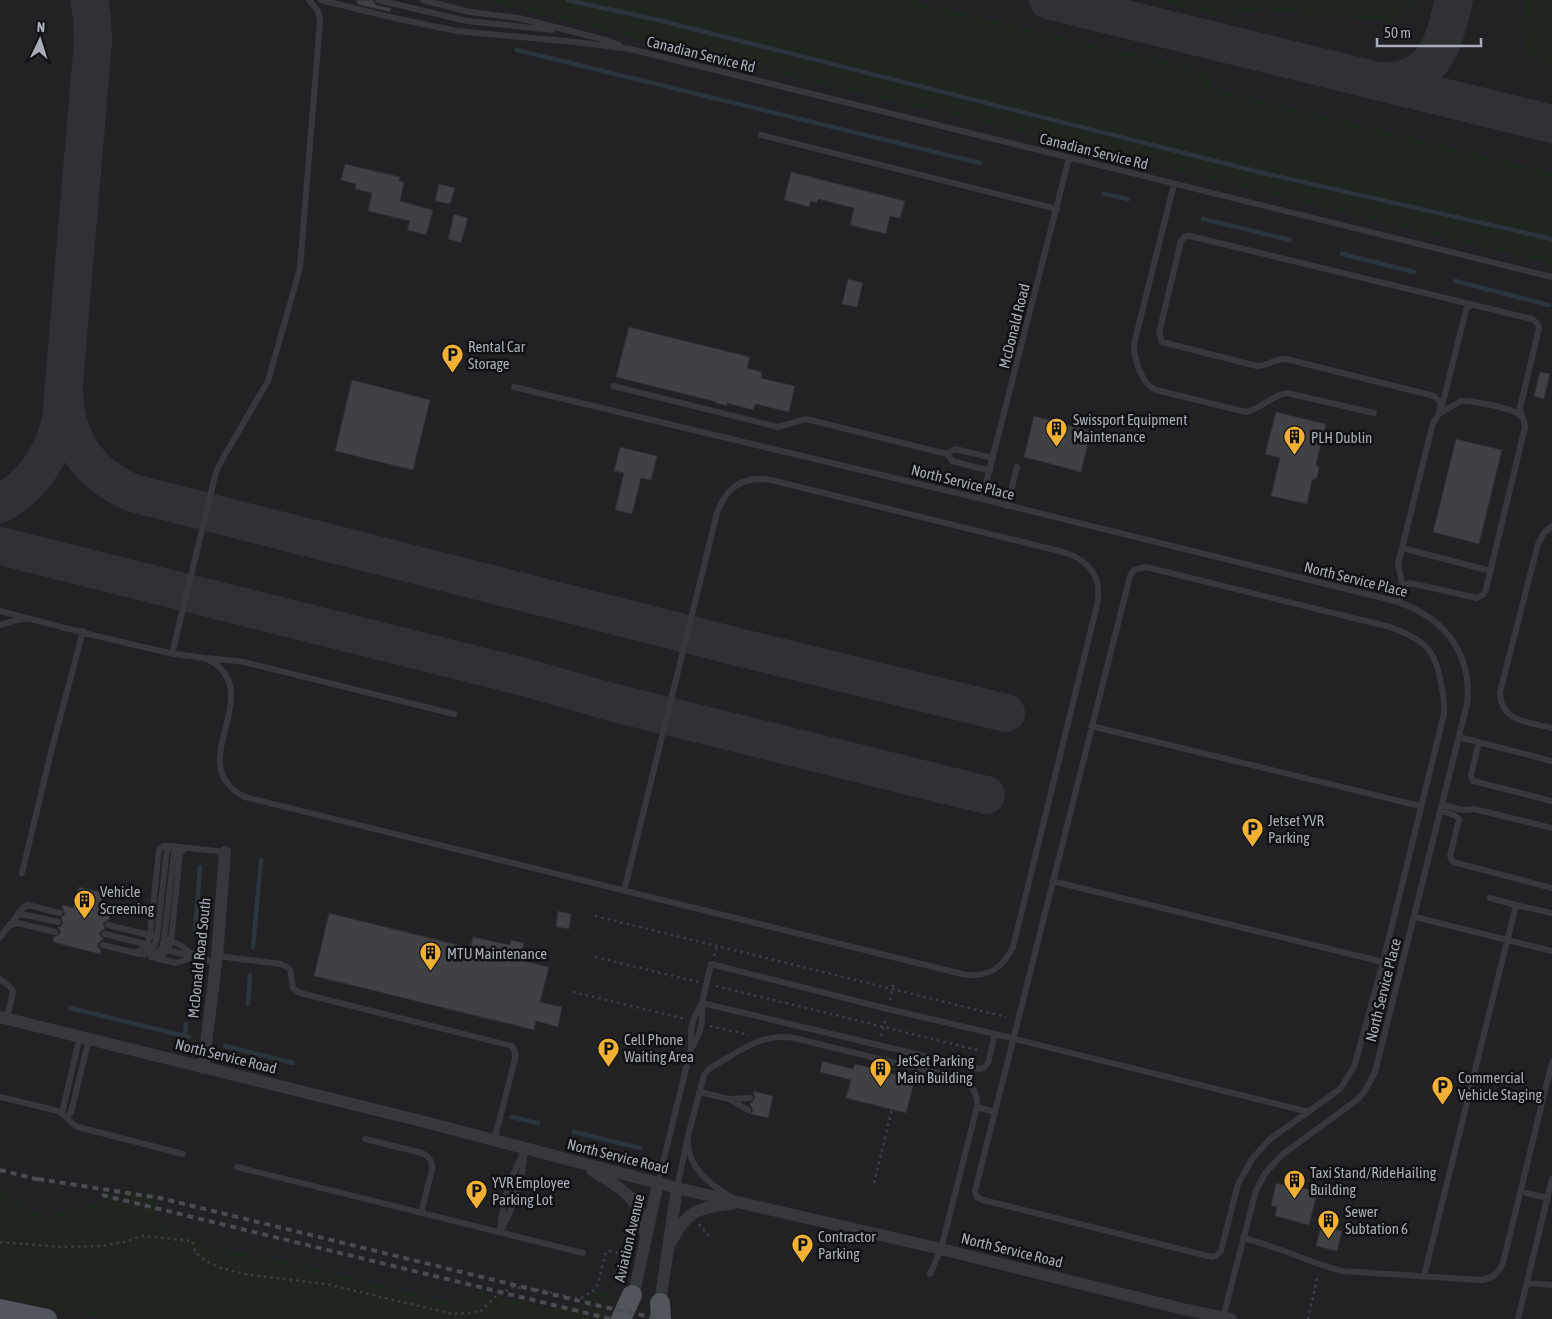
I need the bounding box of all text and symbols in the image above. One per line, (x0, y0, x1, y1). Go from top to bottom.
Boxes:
north arrow (15, 15, 65, 65)
scale bar (1377, 15, 1481, 47)
text: N (36, 19, 46, 35)
text: 50 m (1384, 24, 1411, 41)
street label: Canadian Service Rd (645, 32, 757, 76)
street label: Canadian Service Rd (1038, 129, 1150, 173)
street label: McDonald Road (995, 282, 1033, 370)
place label: Rental Car Storage (468, 338, 526, 372)
parking icon: Rental Car Storage (440, 343, 464, 374)
place label: Swissport Equipment Maintenance (1073, 411, 1187, 445)
building icon: Swissport Equipment Maintenance (1045, 416, 1069, 447)
building icon: PLH Dublin (1283, 425, 1307, 456)
place label: PLH Dublin (1311, 429, 1372, 446)
street label: North Service Place (909, 461, 1017, 503)
street label: North Service Place (1302, 558, 1410, 600)
place label: Jetset YVR Parking (1268, 812, 1324, 846)
parking icon: Jetset YVR Parking (1240, 817, 1264, 848)
place label: Vehicle Screening (100, 883, 155, 917)
building icon: Vehicle Screening (72, 888, 96, 919)
street label: McDonald Road South (184, 897, 214, 1019)
street label: North Service Place (1362, 936, 1404, 1044)
building icon: MTU Maintenance (419, 941, 443, 972)
place label: MTU Maintenance (447, 945, 547, 962)
place label: Cell Phone Waiting Area (624, 1031, 694, 1065)
street label: North Service Road (173, 1035, 279, 1077)
parking icon: Cell Phone Waiting Area (596, 1036, 620, 1067)
place label: JetSet Parking Main Building (897, 1052, 975, 1086)
building icon: JetSet Parking Main Building (869, 1057, 893, 1088)
place label: Commercial Vehicle Staging (1458, 1069, 1542, 1103)
parking icon: Commercial Vehicle Staging (1430, 1074, 1454, 1105)
street label: North Service Road (565, 1135, 671, 1177)
place label: Taxi Stand/RideHailing Building (1310, 1164, 1437, 1198)
building icon: Taxi Stand/RideHailing Building (1282, 1169, 1306, 1200)
place label: YVR Employee Parking Lot (492, 1174, 570, 1208)
parking icon: YVR Employee Parking Lot (464, 1179, 488, 1210)
street label: Aviation Avenue (611, 1192, 647, 1284)
place label: Sewer Subtation 6 (1345, 1203, 1408, 1237)
building icon: Sewer Subtation 6 (1317, 1208, 1341, 1239)
place label: Contractor Parking (818, 1228, 876, 1262)
street label: North Service Road (959, 1229, 1065, 1271)
parking icon: Contractor Parking (790, 1233, 814, 1264)

